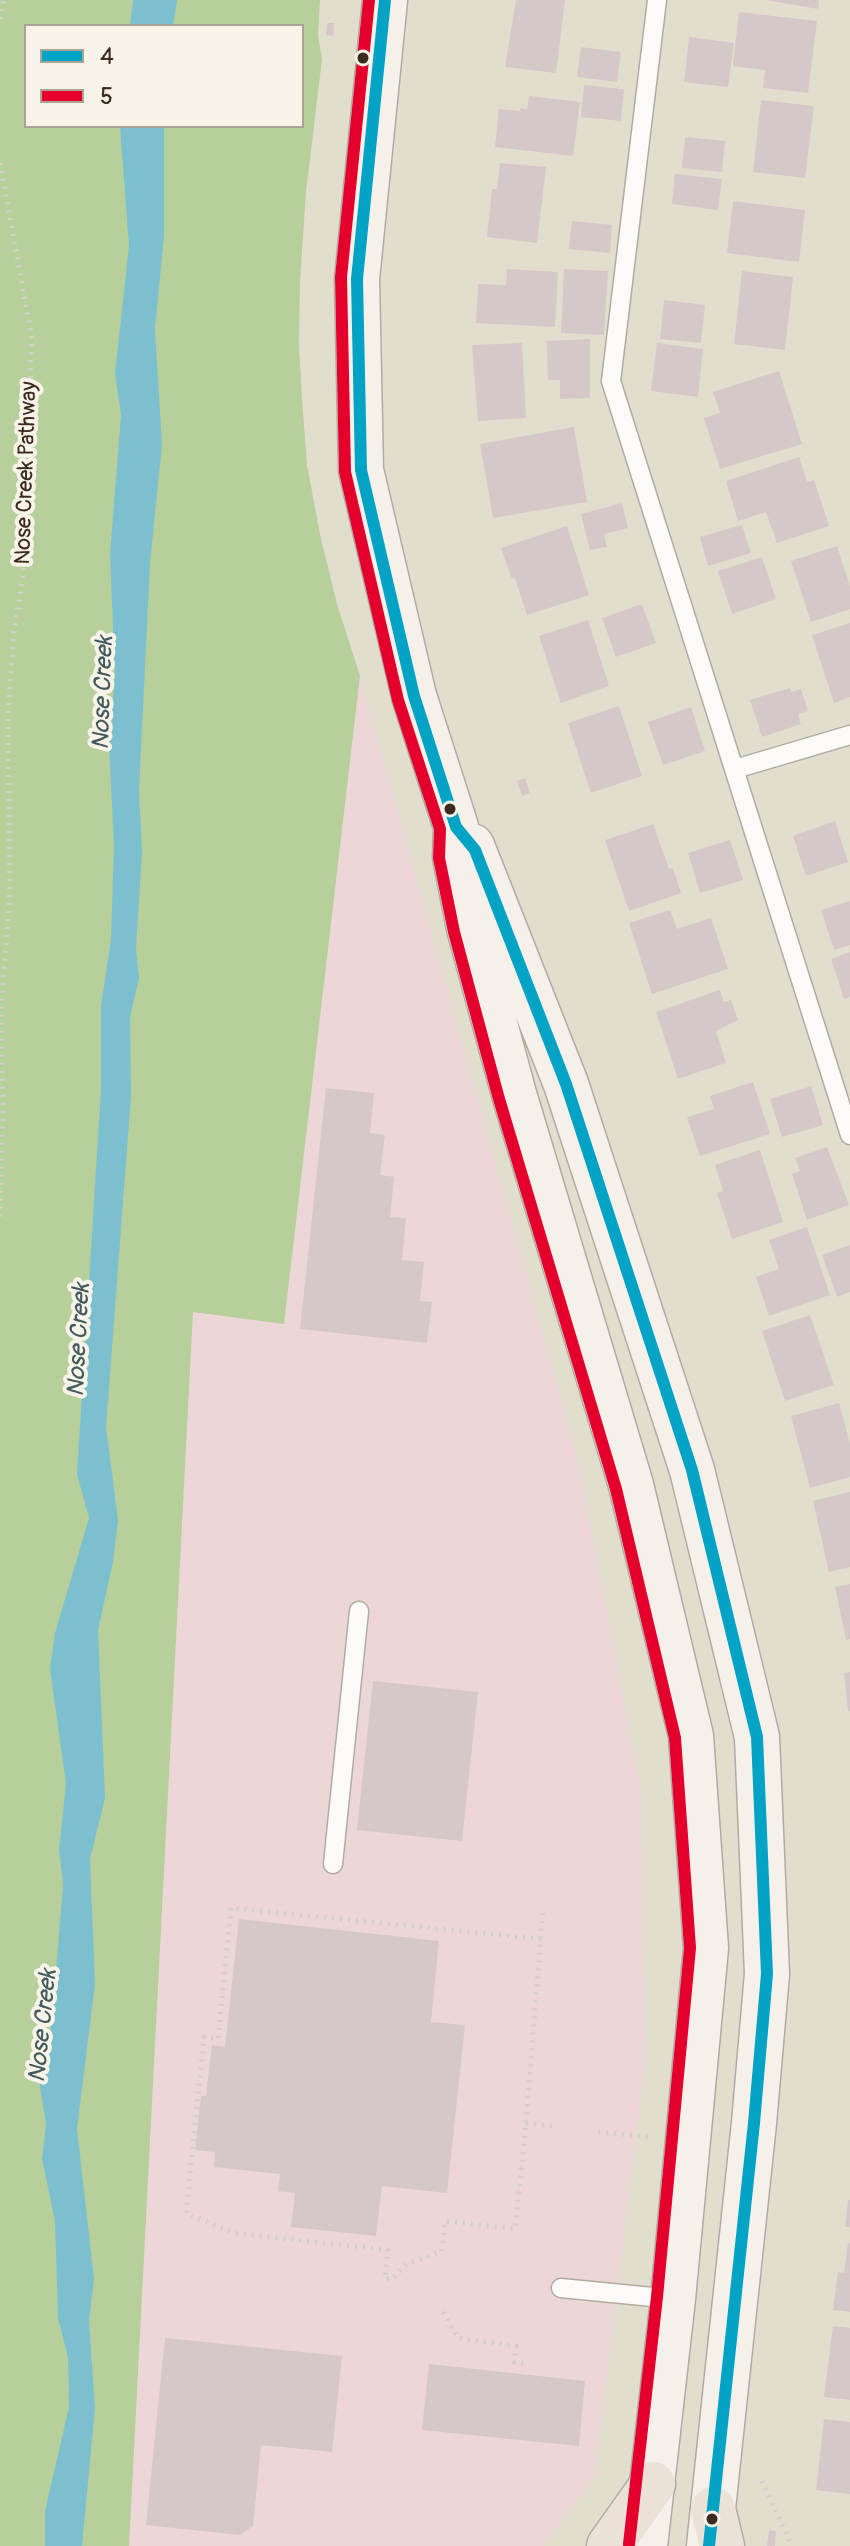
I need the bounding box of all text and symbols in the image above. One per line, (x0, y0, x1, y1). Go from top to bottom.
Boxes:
legend (24, 24, 304, 128)
text: 4 (100, 42, 114, 71)
unlabelled marker (355, 50, 371, 66)
text: 5 (100, 82, 113, 111)
street label: Nose Creek Pathway (11, 381, 43, 565)
water label: Nose Creek (88, 636, 120, 750)
unlabelled marker (442, 801, 458, 817)
water label: Nose Creek (63, 1283, 97, 1397)
water label: Nose Creek (24, 1968, 64, 2084)
unlabelled marker (704, 2511, 720, 2527)

